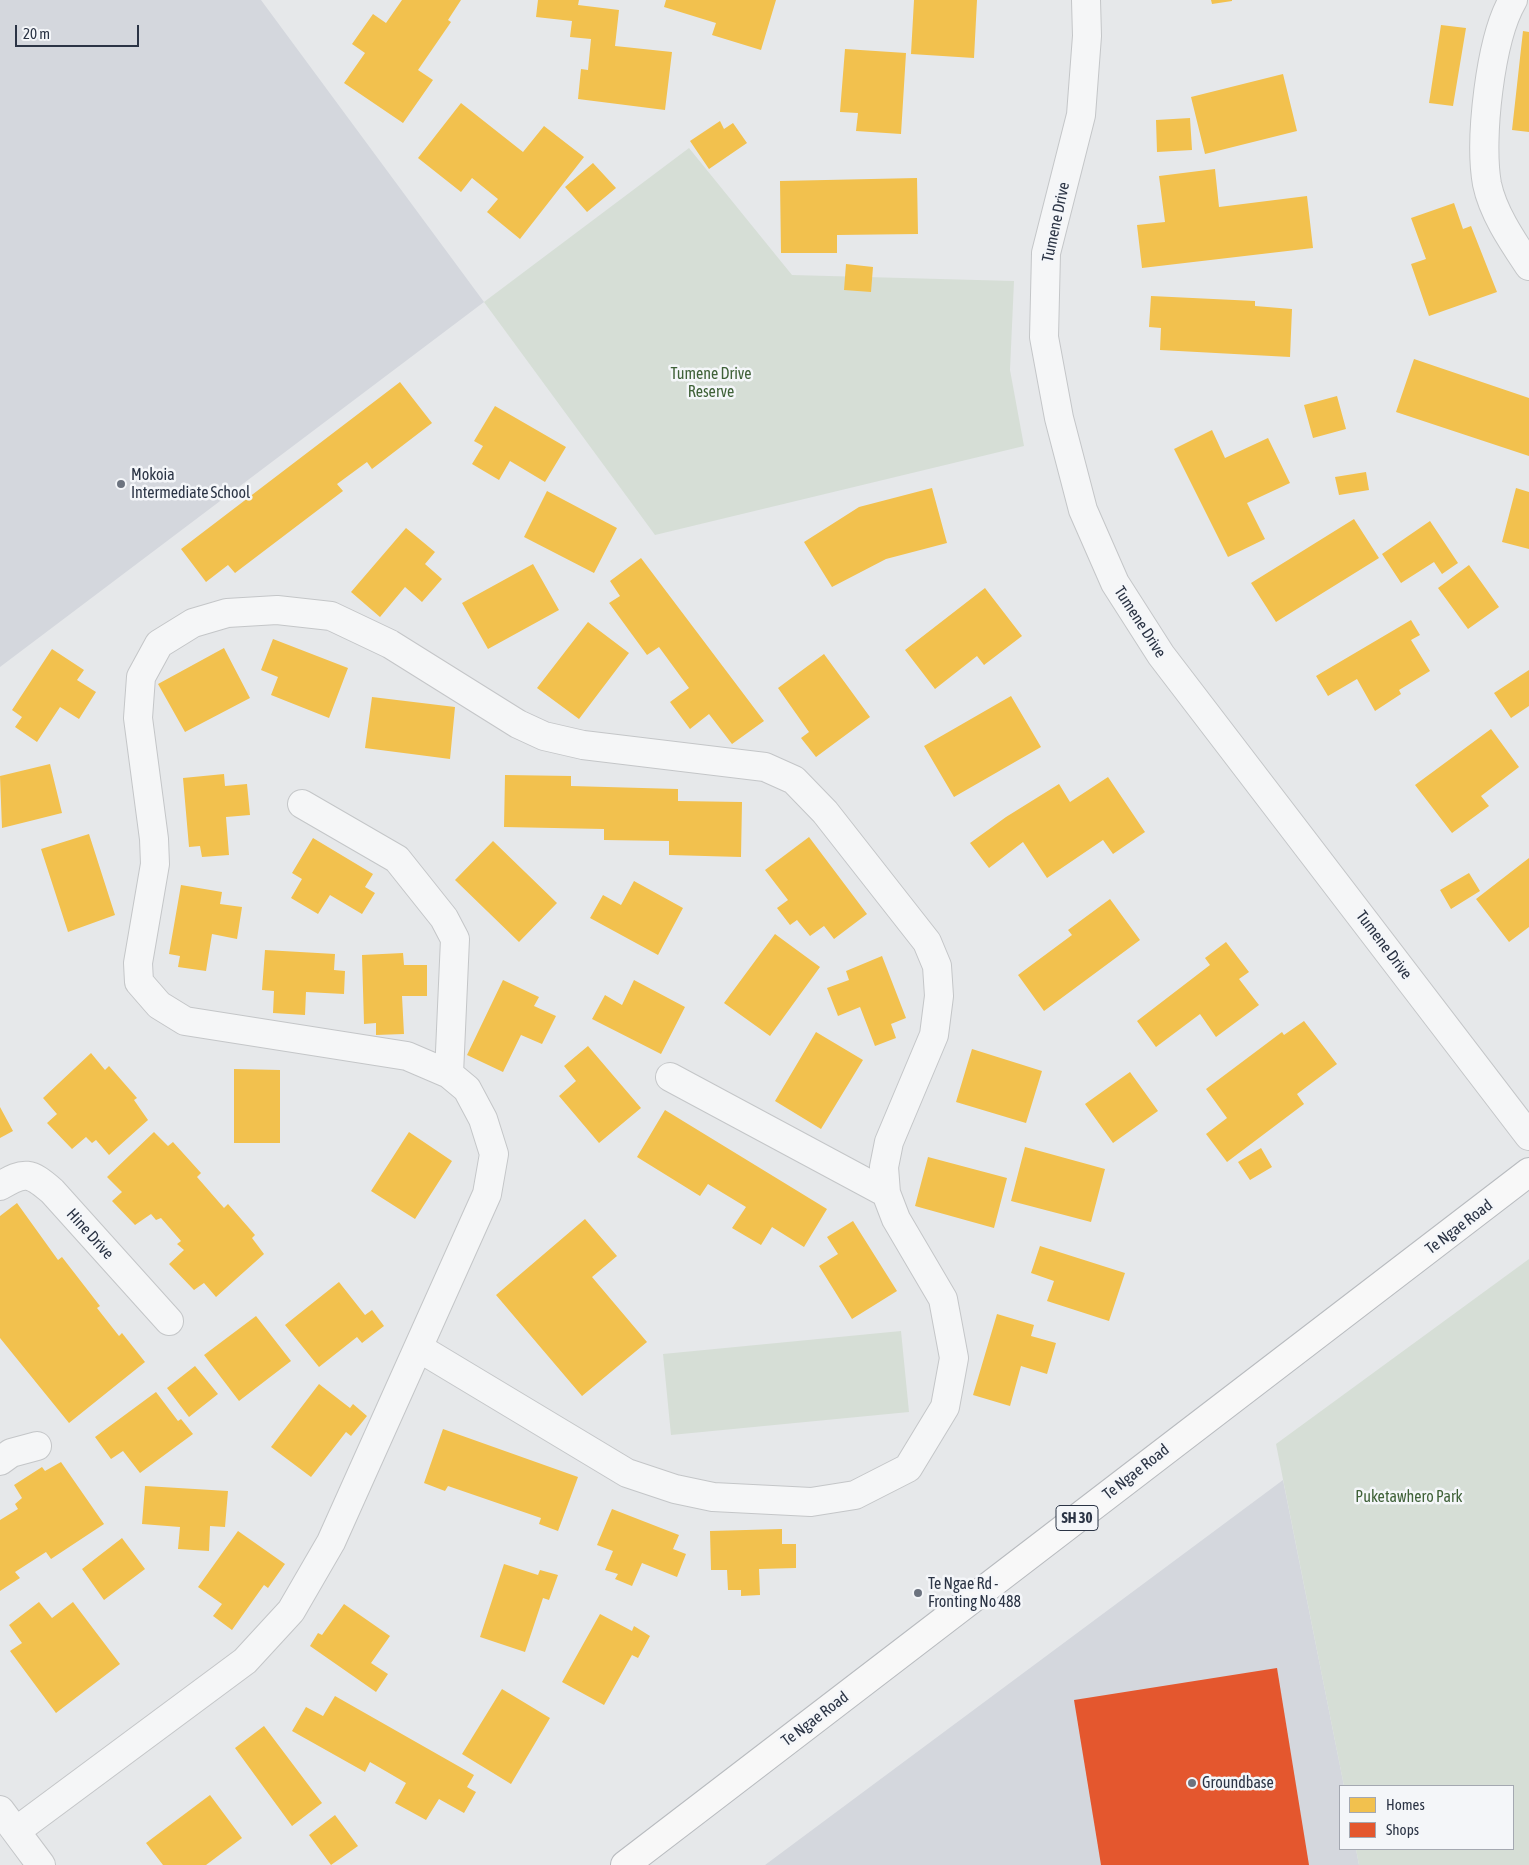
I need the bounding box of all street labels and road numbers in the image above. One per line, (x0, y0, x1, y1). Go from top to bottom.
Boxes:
street label: Tumene Drive (1038, 180, 1074, 264)
street label: Tumene Drive (1110, 583, 1170, 661)
street label: Tumene Drive (1352, 907, 1416, 983)
street label: Te Ngae Road (1422, 1196, 1496, 1258)
street label: Hine Drive (62, 1205, 118, 1263)
street label: Te Ngae Road (1099, 1440, 1173, 1504)
road number: SH 30 (1056, 1506, 1098, 1530)
street label: Te Ngae Road (778, 1688, 852, 1750)

